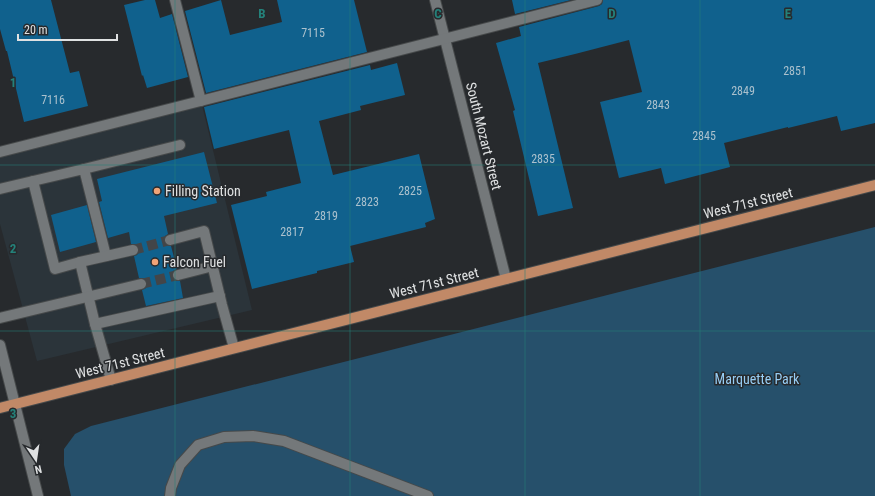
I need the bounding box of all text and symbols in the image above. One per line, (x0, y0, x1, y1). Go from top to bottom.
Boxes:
text: B (258, 6, 266, 21)
text: C (434, 6, 442, 21)
text: D (608, 6, 616, 21)
text: E (785, 6, 792, 21)
scale bar (18, 16, 117, 42)
text: 20 m (24, 23, 48, 37)
house number: 7115 (301, 26, 325, 40)
house number: 2851 (783, 64, 807, 78)
text: 1 (10, 75, 16, 90)
street label: South Mozart Street (463, 81, 505, 191)
house number: 2849 (731, 84, 755, 98)
house number: 7116 (41, 93, 65, 107)
house number: 2843 (646, 98, 670, 112)
house number: 2845 (692, 129, 716, 143)
house number: 2835 (531, 152, 555, 166)
place label: Filling Station (165, 183, 241, 199)
house number: 2825 (398, 184, 422, 198)
street label: West 71st Street (702, 184, 794, 222)
marker: Filling Station (152, 186, 162, 196)
house number: 2823 (355, 195, 379, 209)
house number: 2819 (314, 209, 338, 223)
house number: 2817 (280, 225, 304, 239)
text: 2 (10, 241, 17, 256)
place label: Falcon Fuel (163, 254, 226, 270)
marker: Falcon Fuel (150, 257, 160, 267)
street label: West 71st Street (388, 264, 480, 302)
street label: West 71st Street (74, 344, 166, 382)
park label: Marquette Park (715, 371, 800, 387)
text: 3 (10, 406, 16, 421)
north arrow (16, 440, 56, 480)
text: N (33, 462, 43, 476)

